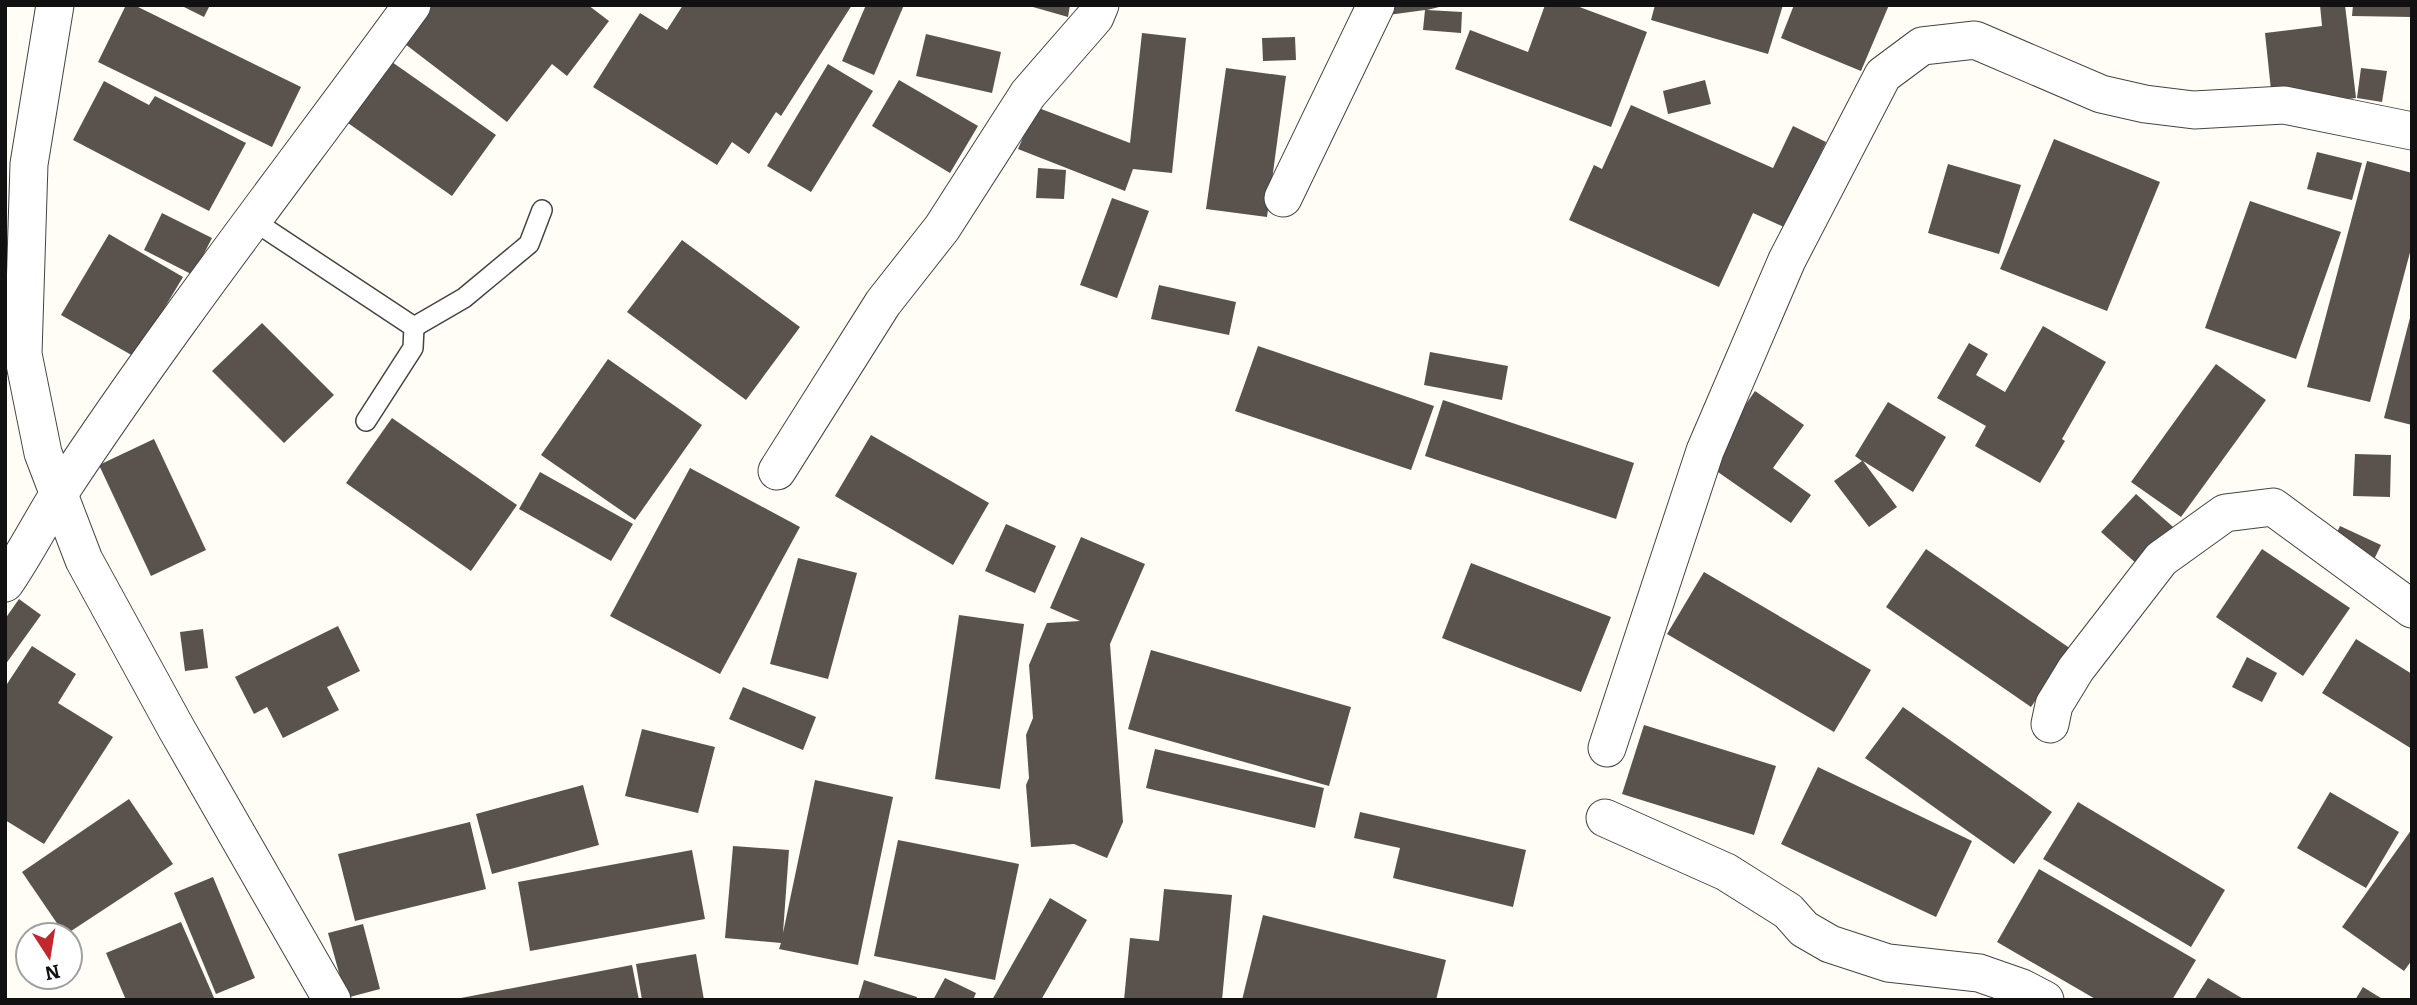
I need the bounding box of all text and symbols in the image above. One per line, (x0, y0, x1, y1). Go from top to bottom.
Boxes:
north arrow (14, 921, 84, 991)
text: N (43, 959, 62, 985)

